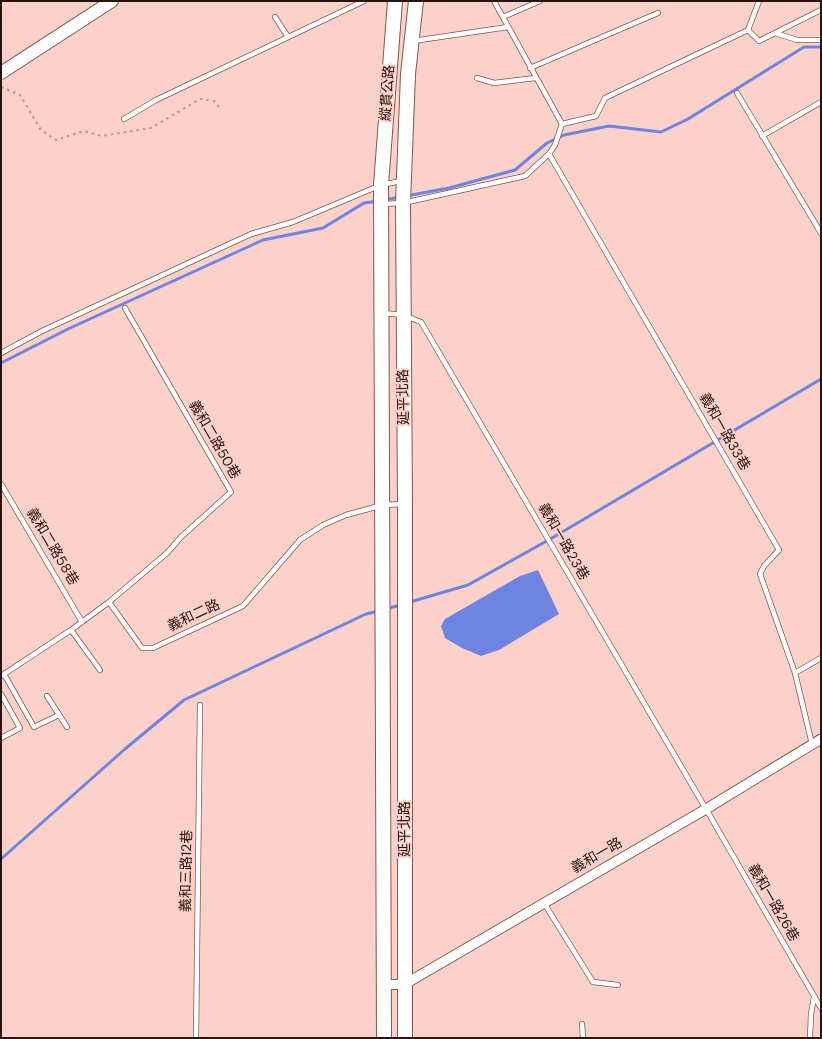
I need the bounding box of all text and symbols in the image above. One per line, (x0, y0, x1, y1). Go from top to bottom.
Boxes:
street label: 縱貫公路 (378, 64, 398, 122)
street label: 延平北路 (395, 369, 413, 425)
street label: 義和一路33巷 (695, 390, 753, 474)
street label: 義和二路50巷 (185, 398, 243, 482)
street label: 義和一路23巷 (534, 500, 592, 584)
street label: 義和二路58巷 (22, 505, 82, 589)
street label: 義和二路 (165, 597, 223, 635)
street label: 延平北路 (397, 801, 413, 857)
street label: 義和三路12巷 (178, 830, 196, 912)
street label: 義和一路 (569, 835, 625, 877)
street label: 義和一路26巷 (744, 861, 802, 945)

